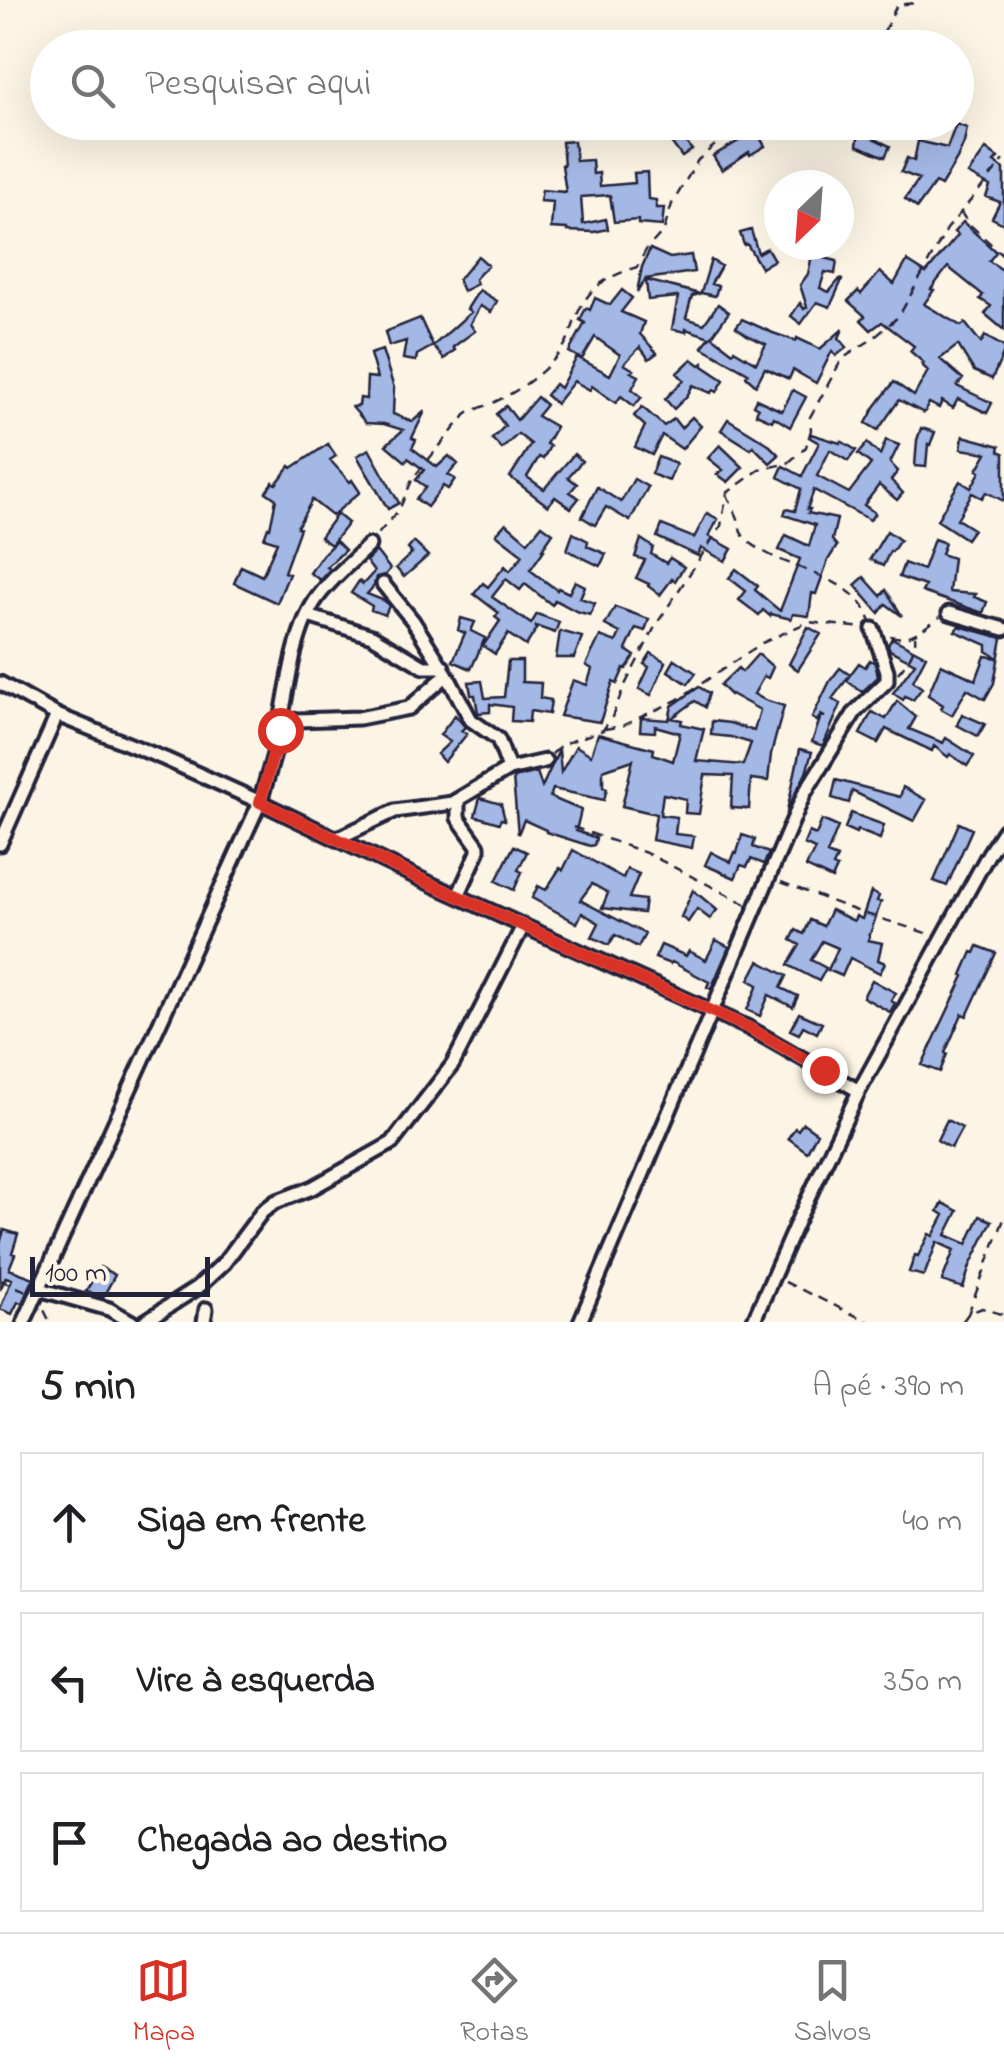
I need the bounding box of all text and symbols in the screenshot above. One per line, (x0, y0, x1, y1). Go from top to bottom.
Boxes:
search box (30, 30, 974, 140)
text: Pesquisar aqui (145, 57, 371, 113)
icon: search (65, 58, 120, 113)
north arrow (764, 170, 854, 260)
route start (258, 708, 304, 754)
route end (802, 1048, 848, 1094)
scale bar (30, 1252, 210, 1296)
text: 100 m (45, 1254, 107, 1295)
text: 5 min (40, 1357, 135, 1418)
text: A pé · 390 m (812, 1364, 964, 1411)
text: Siga em frente (137, 1494, 365, 1550)
icon: ahead (42, 1495, 97, 1550)
text: 40 m (902, 1499, 962, 1546)
text: Vire à esquerda (137, 1654, 375, 1710)
icon: left (42, 1655, 97, 1710)
text: 350 m (884, 1659, 962, 1706)
text: Chegada ao destino (137, 1814, 448, 1870)
icon: arrive (42, 1815, 97, 1870)
tab: Mapa (133, 1953, 195, 2054)
tab: Rotas (460, 1953, 529, 2054)
tab: Salvos (794, 1953, 871, 2054)

